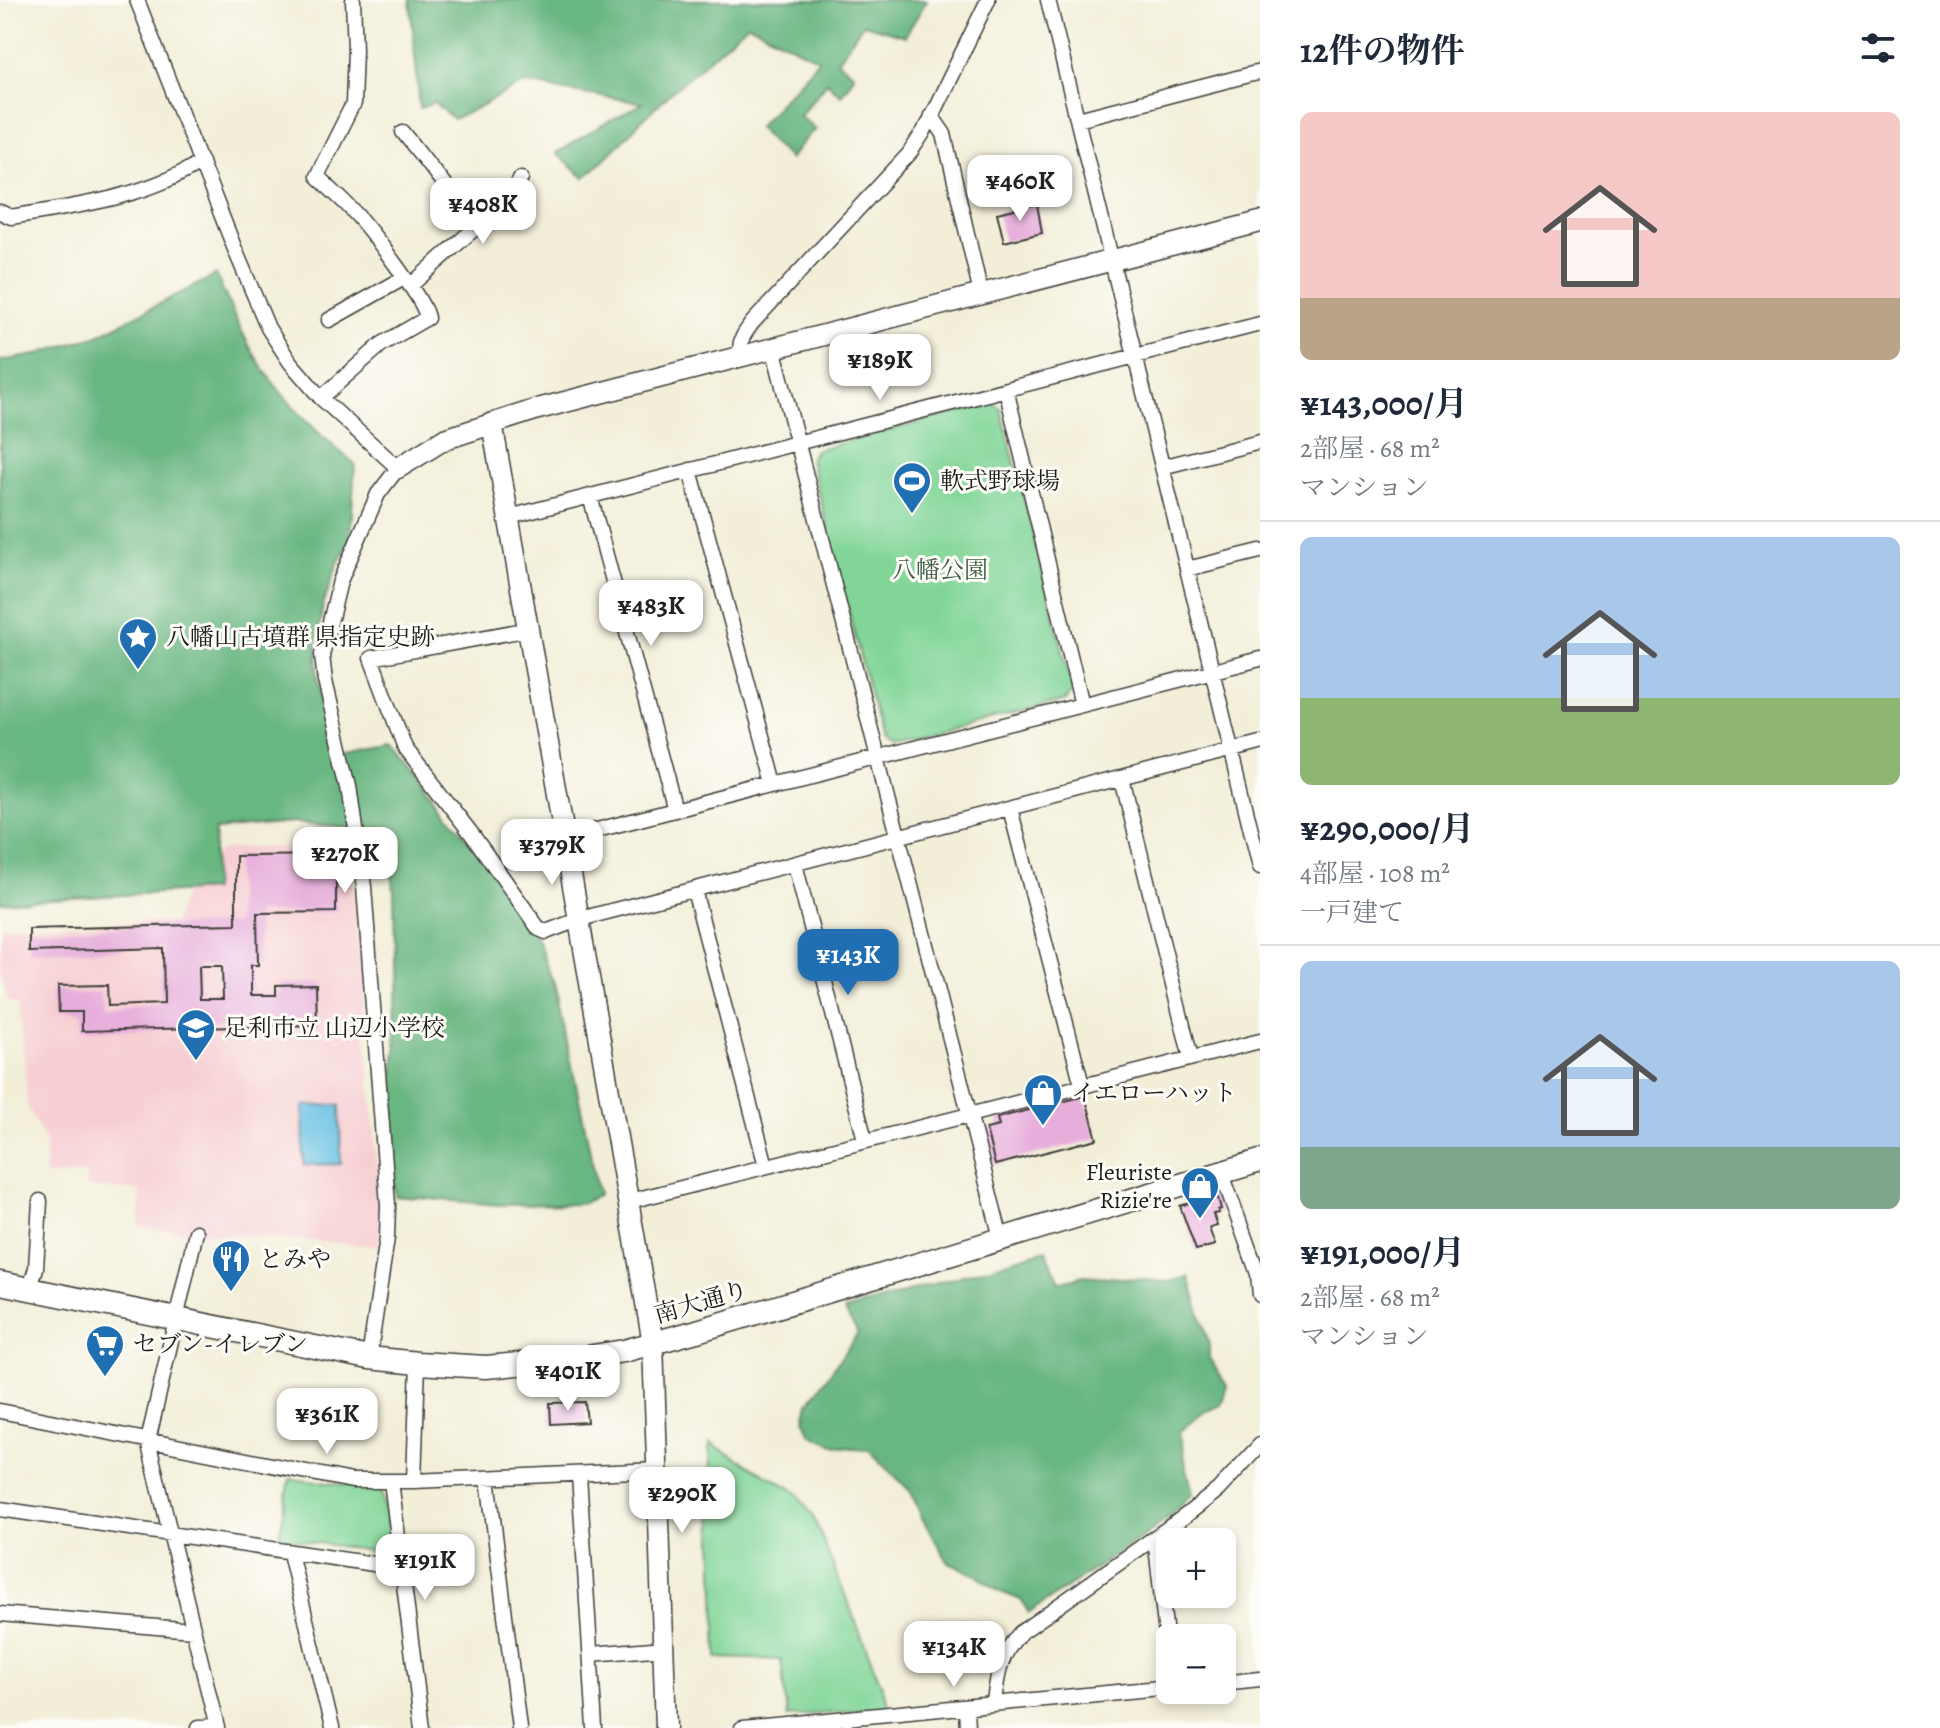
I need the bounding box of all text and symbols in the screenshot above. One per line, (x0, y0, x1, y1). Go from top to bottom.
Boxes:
icon: filters (1856, 26, 1900, 70)
text: 12件の物件 (1300, 27, 1465, 74)
pin: ¥460K (964, 155, 1076, 223)
text: ¥460K (985, 163, 1055, 198)
icon: home (1528, 164, 1672, 308)
pin: ¥408K (427, 178, 539, 246)
text: ¥408K (448, 186, 518, 221)
pin: ¥189K (824, 334, 936, 402)
text: ¥189K (847, 342, 913, 377)
text: ¥143,000/月 (1300, 380, 1468, 427)
text: 2部屋 · 68 m² (1300, 431, 1440, 466)
sports icon: 軟式野球場 (891, 460, 933, 515)
place label: 軟式野球場 (940, 465, 1060, 497)
text: マンション (1300, 470, 1429, 505)
park label: 八幡公園 (892, 554, 988, 586)
pin: ¥483K (595, 580, 707, 648)
text: ¥483K (617, 588, 685, 623)
icon: home (1528, 589, 1672, 733)
place icon: 八幡山古墳群 県指定史跡 (117, 616, 159, 671)
place label: 八幡山古墳群 県指定史跡 (166, 621, 435, 653)
text: ¥290,000/月 (1300, 805, 1474, 852)
pin: ¥379K (496, 819, 608, 887)
pin: ¥270K (289, 827, 401, 895)
text: ¥379K (519, 827, 585, 862)
text: ¥270K (311, 835, 379, 870)
text: 4部屋 · 108 m² (1300, 856, 1450, 891)
text: 一戸建て (1300, 895, 1404, 930)
pin: ¥143K (792, 929, 904, 997)
text: ¥143K (816, 937, 880, 972)
school or university icon: 足利市立 山辺小学校 (175, 1007, 217, 1062)
place label: 足利市立 山辺小学校 (224, 1012, 445, 1044)
icon: home (1528, 1013, 1672, 1157)
shop icon: イエローハット (1022, 1072, 1064, 1127)
place label: イエローハット (1071, 1077, 1237, 1109)
place label: Fleuriste Rizie're (1086, 1156, 1172, 1216)
shop icon: Fleuriste Rizie're (1179, 1165, 1221, 1220)
text: ¥191,000/月 (1300, 1229, 1465, 1276)
restaurant icon: とみや (210, 1238, 252, 1293)
place label: とみや (259, 1243, 331, 1275)
street label: 南大通り (650, 1273, 752, 1331)
text: 2部屋 · 68 m² (1300, 1280, 1440, 1315)
text: マンション (1300, 1319, 1429, 1354)
supermarket icon: セブン-イレブン (84, 1323, 126, 1378)
place label: セブン-イレブン (133, 1328, 308, 1360)
pin: ¥401K (512, 1345, 624, 1413)
text: ¥401K (535, 1353, 601, 1388)
pin: ¥361K (271, 1388, 383, 1456)
text: ¥361K (295, 1396, 359, 1431)
pin: ¥290K (626, 1467, 738, 1535)
text: ¥290K (647, 1475, 717, 1510)
map controls (1156, 1528, 1236, 1704)
button: + (1156, 1528, 1236, 1608)
pin: ¥191K (369, 1534, 481, 1602)
text: ¥191K (394, 1542, 456, 1577)
pin: ¥134K (898, 1621, 1010, 1689)
button: − (1156, 1624, 1236, 1704)
text: ¥134K (922, 1629, 986, 1664)

